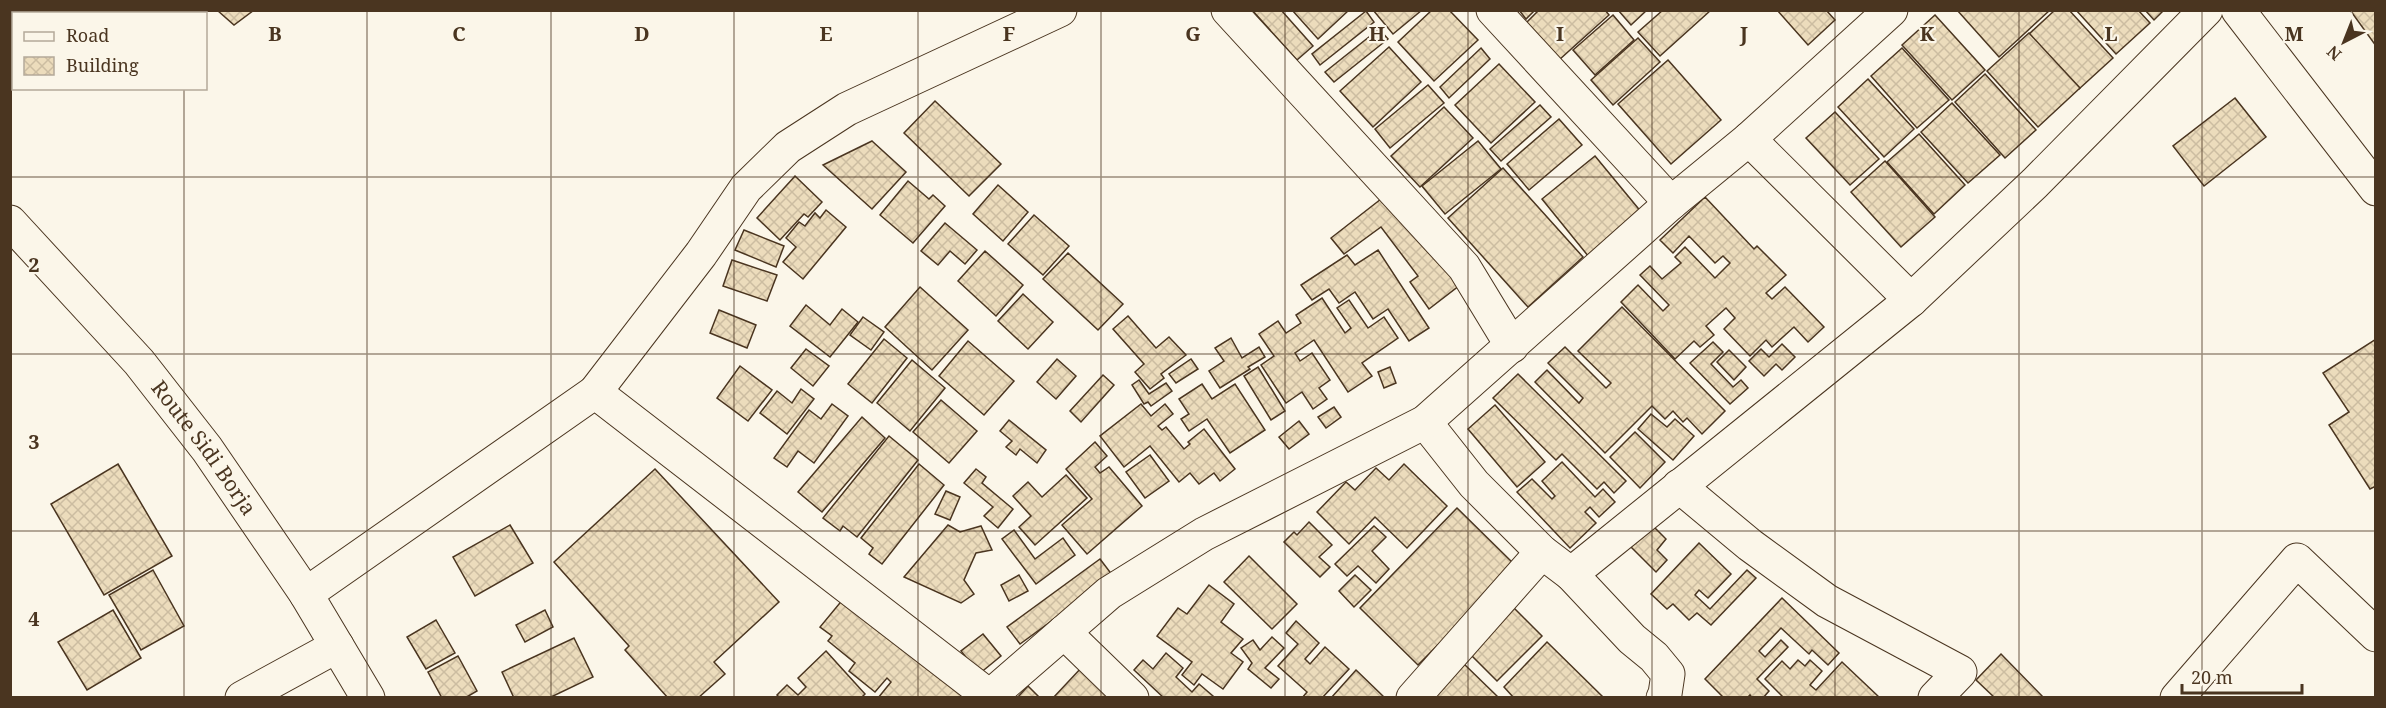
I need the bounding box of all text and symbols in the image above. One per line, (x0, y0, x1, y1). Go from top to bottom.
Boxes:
legend (12, 12, 207, 90)
north arrow (2314, 12, 2374, 72)
text: B (268, 20, 282, 47)
text: C (452, 20, 466, 47)
text: D (634, 20, 650, 47)
text: E (819, 20, 833, 47)
text: F (1003, 20, 1015, 47)
text: G (1185, 20, 1201, 47)
text: H (1369, 20, 1385, 47)
text: I (1556, 20, 1564, 47)
text: J (1739, 20, 1748, 47)
text: K (1920, 20, 1935, 47)
text: L (2104, 20, 2118, 47)
text: M (2284, 20, 2304, 47)
text: Road (66, 23, 109, 47)
text: N (2322, 40, 2346, 66)
text: Building (66, 53, 139, 77)
text: 2 (28, 251, 40, 278)
street label: Route Sidi Borja (146, 374, 263, 520)
text: 3 (28, 428, 40, 455)
text: 4 (28, 605, 40, 632)
scale bar (2182, 657, 2302, 695)
text: 20 m (2191, 665, 2233, 689)

